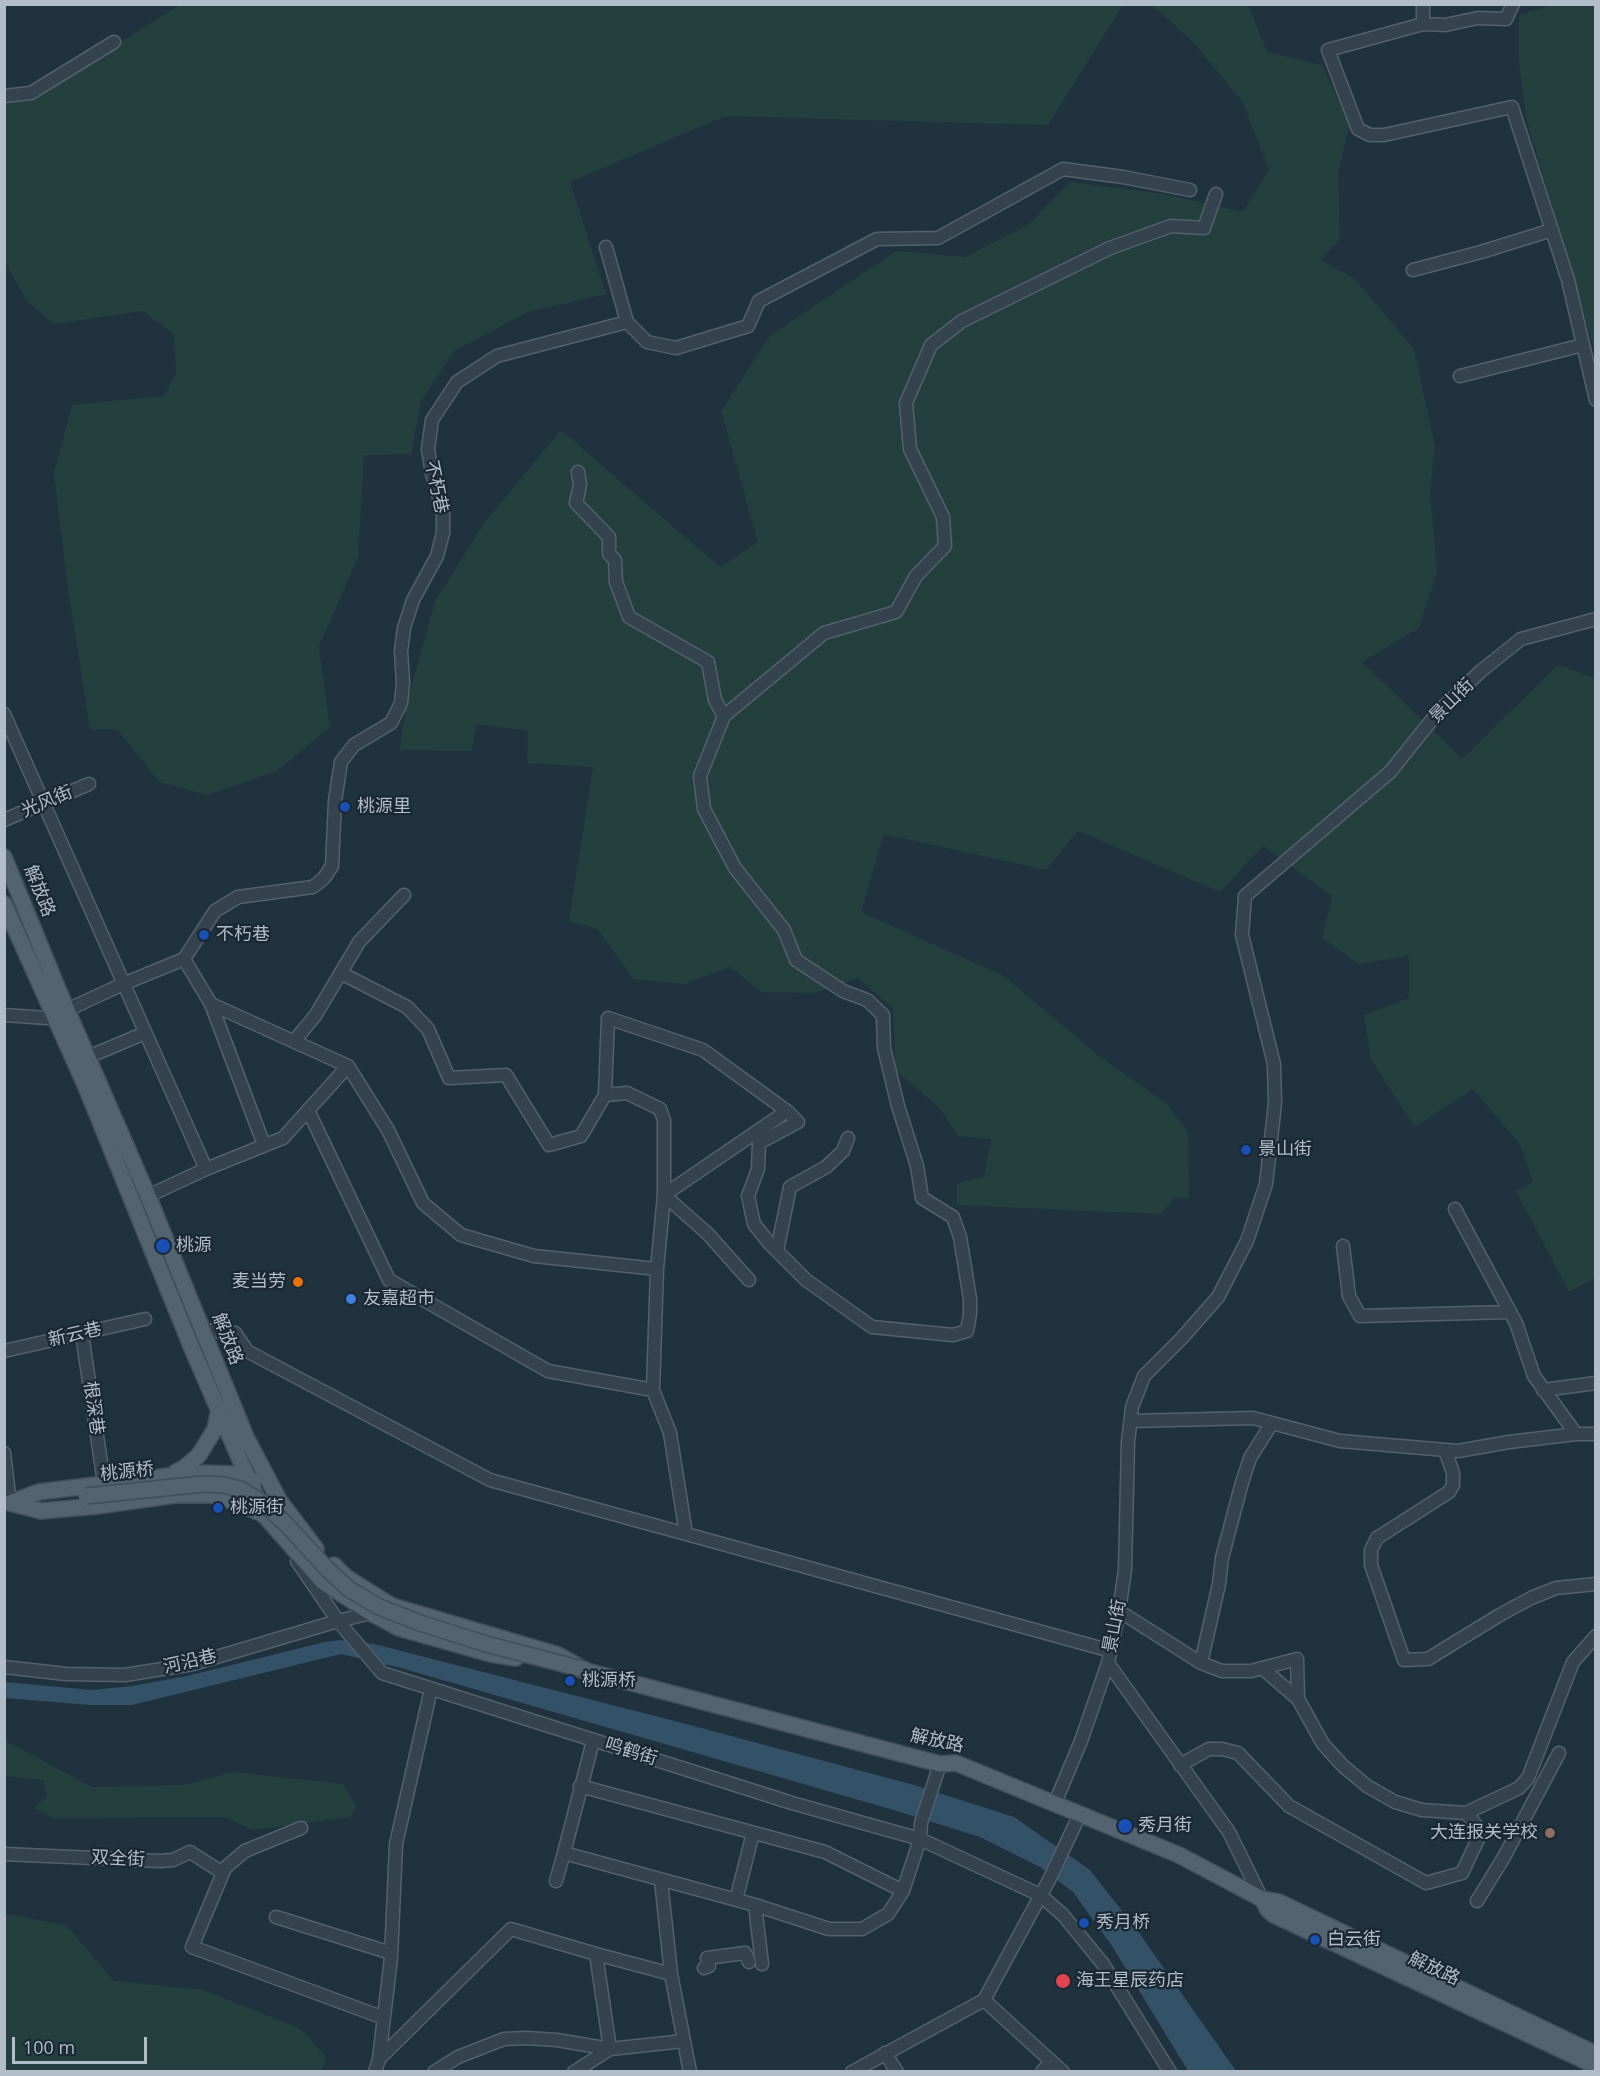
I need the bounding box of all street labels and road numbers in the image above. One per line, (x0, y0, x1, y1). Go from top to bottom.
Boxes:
street label: 不朽巷 (420, 458, 452, 516)
street label: 景山街 (1425, 674, 1479, 728)
street label: 光风街 (18, 782, 76, 822)
street label: 解放路 (19, 862, 59, 920)
street label: 解放路 (207, 1310, 247, 1368)
street label: 新云巷 (46, 1318, 104, 1352)
street label: 根深巷 (79, 1380, 107, 1436)
street label: 桃源桥 (99, 1458, 155, 1486)
street label: 景山街 (1099, 1597, 1131, 1655)
street label: 河沿巷 (161, 1645, 219, 1679)
street label: 解放路 (908, 1725, 966, 1757)
street label: 鸣鹤街 (602, 1734, 660, 1770)
street label: 双全街 (90, 1847, 146, 1871)
street label: 解放路 (1405, 1948, 1463, 1990)

